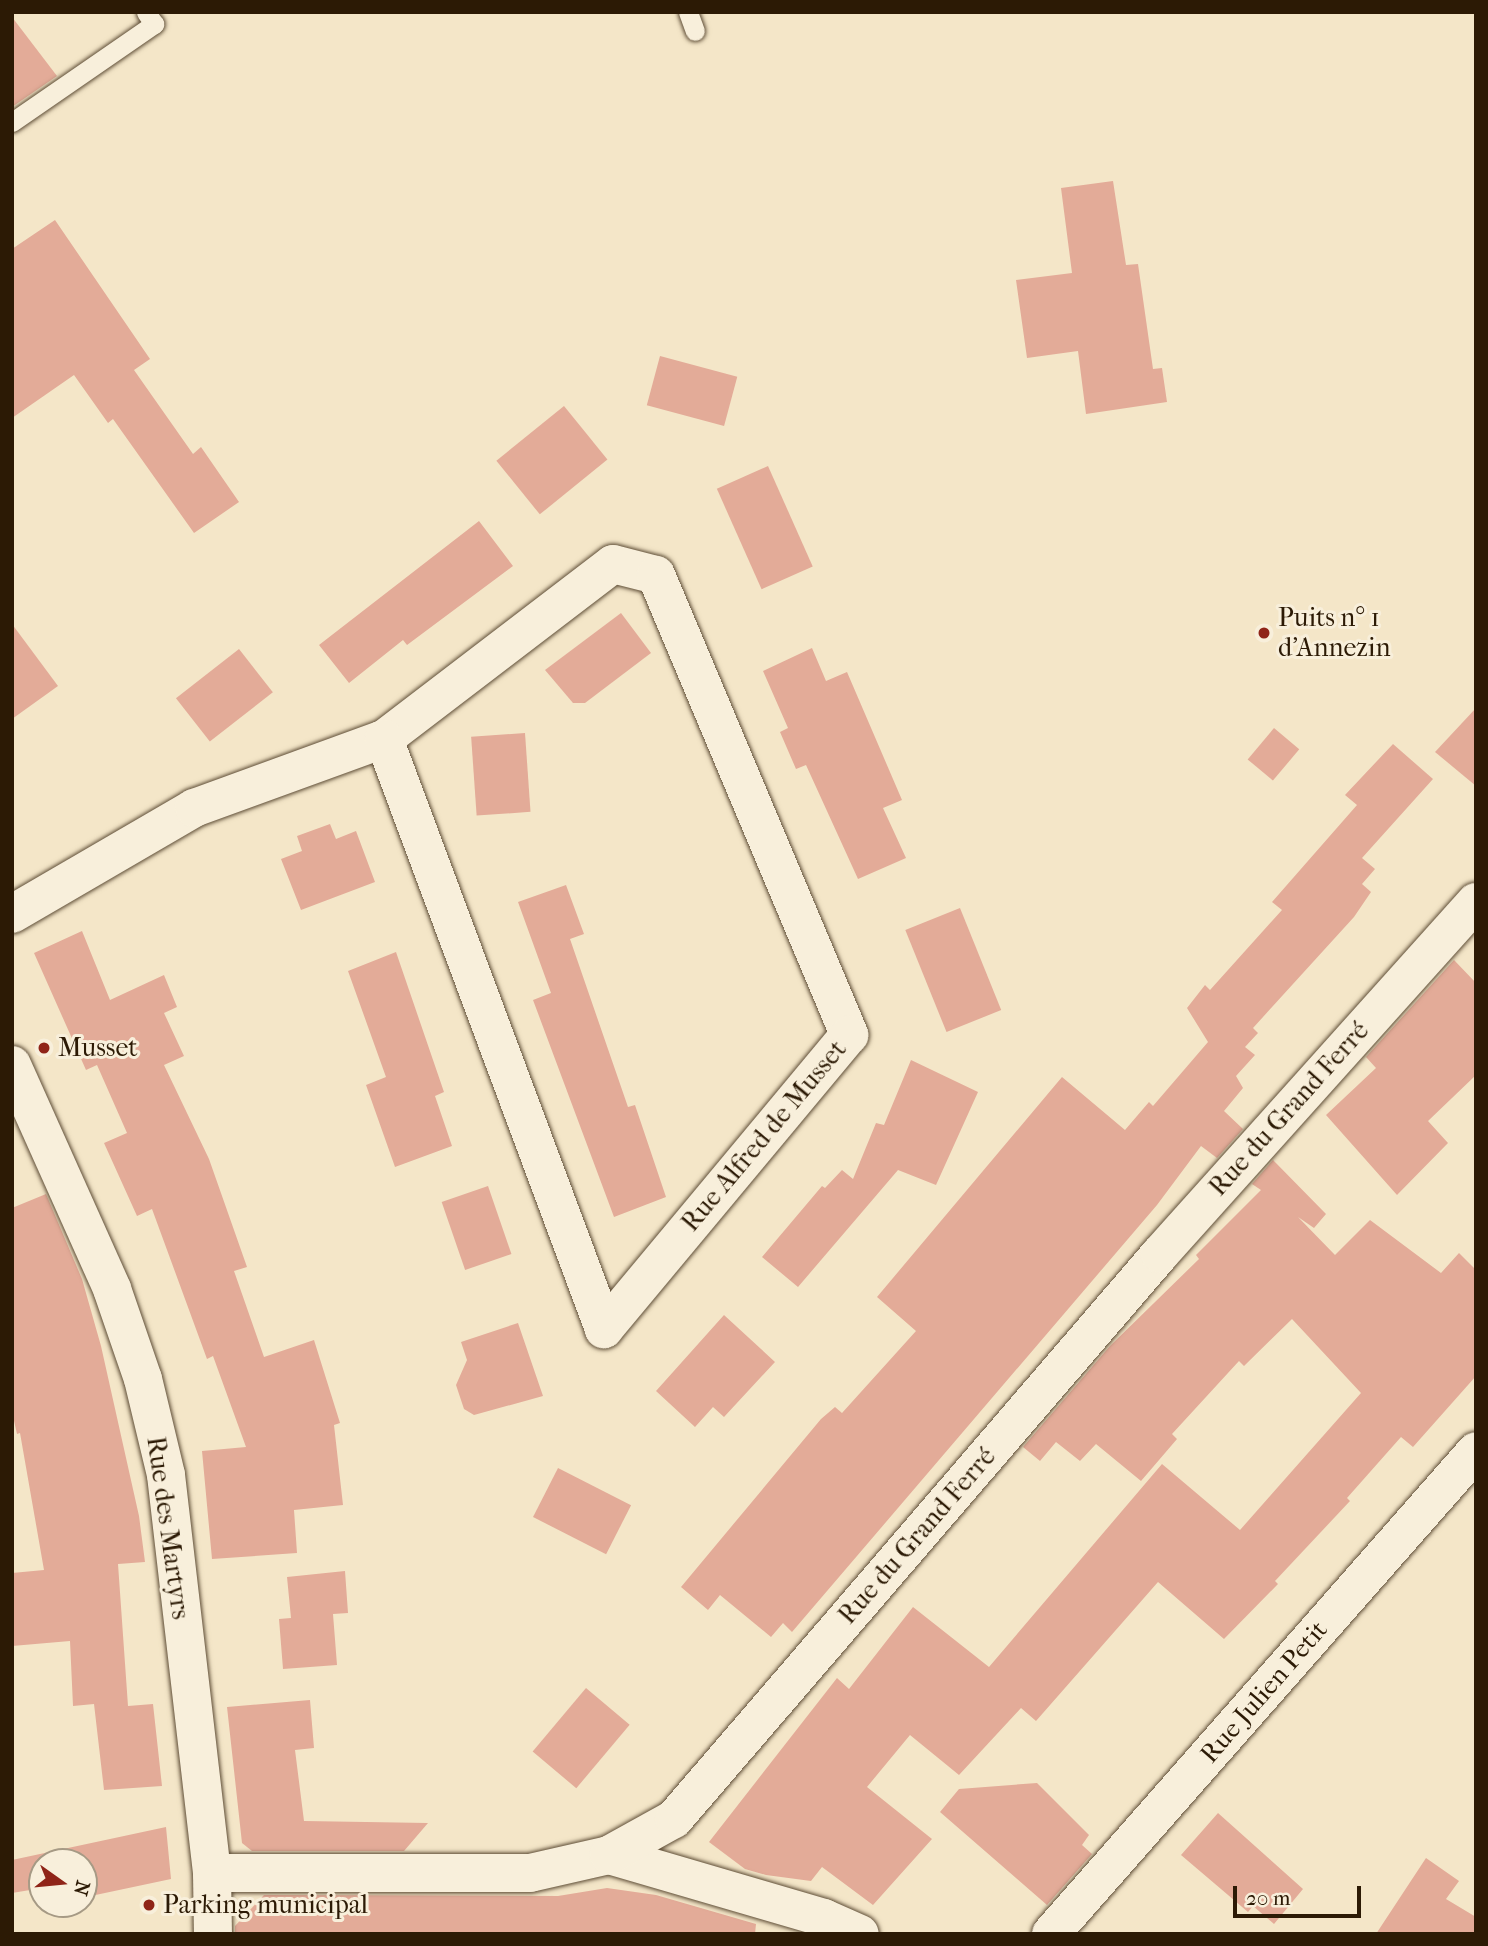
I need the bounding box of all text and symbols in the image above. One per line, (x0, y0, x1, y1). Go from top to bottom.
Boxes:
place label: Puits n° 1 d'Annezin (1278, 602, 1391, 664)
marker: Puits n° 1 d'Annezin (1256, 625, 1272, 641)
street label: Rue du Grand Ferré (1203, 1015, 1375, 1203)
place label: Musset (58, 1032, 138, 1064)
street label: Rue Alfred de Musset (675, 1034, 853, 1238)
marker: Musset (36, 1040, 52, 1056)
street label: Rue des Martyrs (140, 1435, 196, 1621)
street label: Rue du Grand Ferré (832, 1441, 1002, 1631)
street label: Rue Julien Petit (1194, 1615, 1334, 1769)
north arrow (28, 1848, 98, 1918)
scale bar (1236, 1872, 1364, 1916)
text: N (69, 1878, 94, 1898)
text: 20 m (1246, 1886, 1290, 1910)
place label: Parking municipal (163, 1889, 368, 1921)
marker: Parking municipal (141, 1897, 157, 1913)

